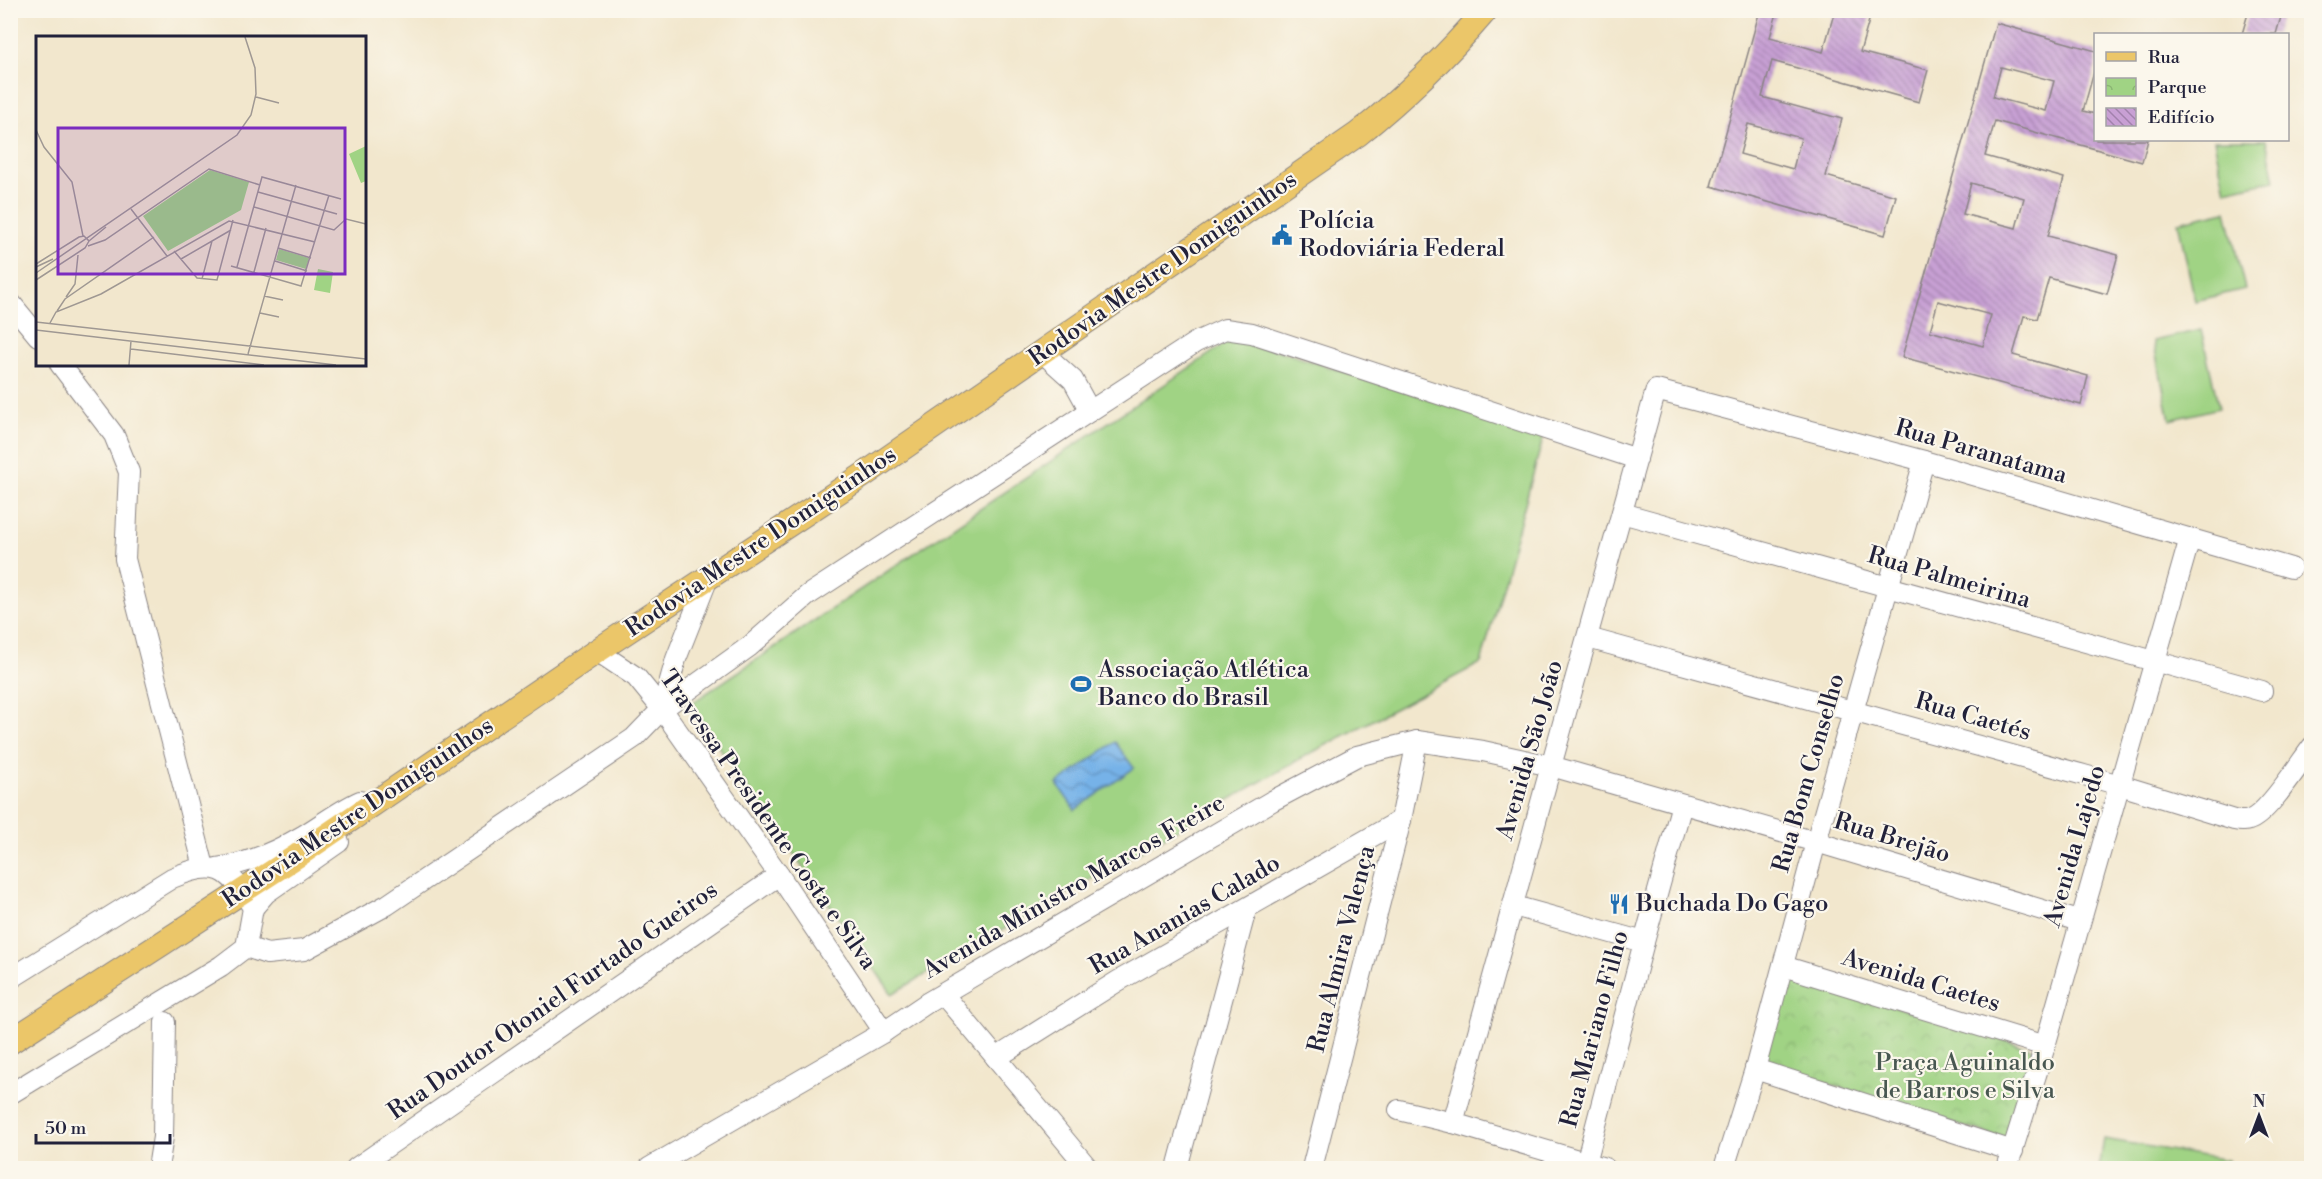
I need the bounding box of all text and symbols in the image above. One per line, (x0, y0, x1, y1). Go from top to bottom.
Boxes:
legend (2094, 33, 2289, 141)
inset map (36, 36, 366, 366)
text: Rua (2148, 46, 2181, 69)
text: Parque (2148, 76, 2207, 99)
text: Edifício (2148, 106, 2215, 129)
street label: Rodovia Mestre Domiguinhos (1023, 165, 1303, 373)
place label: Polícia Rodoviária Federal (1299, 206, 1505, 264)
public building icon: Polícia Rodoviária Federal (1270, 223, 1294, 247)
street label: Rua Paranatama (1891, 413, 2071, 491)
street label: Rodovia Mestre Domiguinhos (620, 440, 902, 644)
street label: Rua Palmeirina (1864, 540, 2035, 616)
place label: Associação Atlética Banco do Brasil (1097, 655, 1310, 713)
street label: Avenida São João (1490, 657, 1570, 844)
street label: Travessa Presidente Costa e Silva (653, 664, 884, 976)
street label: Rua Bom Conselho (1766, 670, 1852, 876)
sports icon: Associação Atlética Banco do Brasil (1069, 672, 1093, 696)
street label: Rua Caetés (1912, 686, 2034, 748)
street label: Rodovia Mestre Domiguinhos (217, 711, 499, 915)
street label: Avenida Lajedo (2037, 762, 2112, 931)
street label: Avenida Ministro Marcos Freire (917, 788, 1230, 986)
street label: Rua Brejão (1830, 806, 1954, 870)
street label: Rua Almira Valença (1302, 842, 1382, 1056)
street label: Rua Ananias Calado (1084, 848, 1286, 982)
street label: Rua Doutor Otoniel Furtado Gueiros (382, 875, 724, 1127)
place label: Buchada Do Gago (1635, 889, 1828, 919)
restaurant icon: Buchada Do Gago (1607, 892, 1631, 916)
street label: Rua Mariano Filho (1554, 927, 1636, 1131)
street label: Avenida Caetes (1837, 942, 2004, 1019)
park label: Praça Aguinaldo de Barros e Silva (1875, 1048, 2056, 1106)
north arrow (2229, 1086, 2289, 1146)
text: N (2253, 1092, 2266, 1112)
scale bar (36, 1107, 170, 1145)
text: 50 m (45, 1117, 87, 1140)

